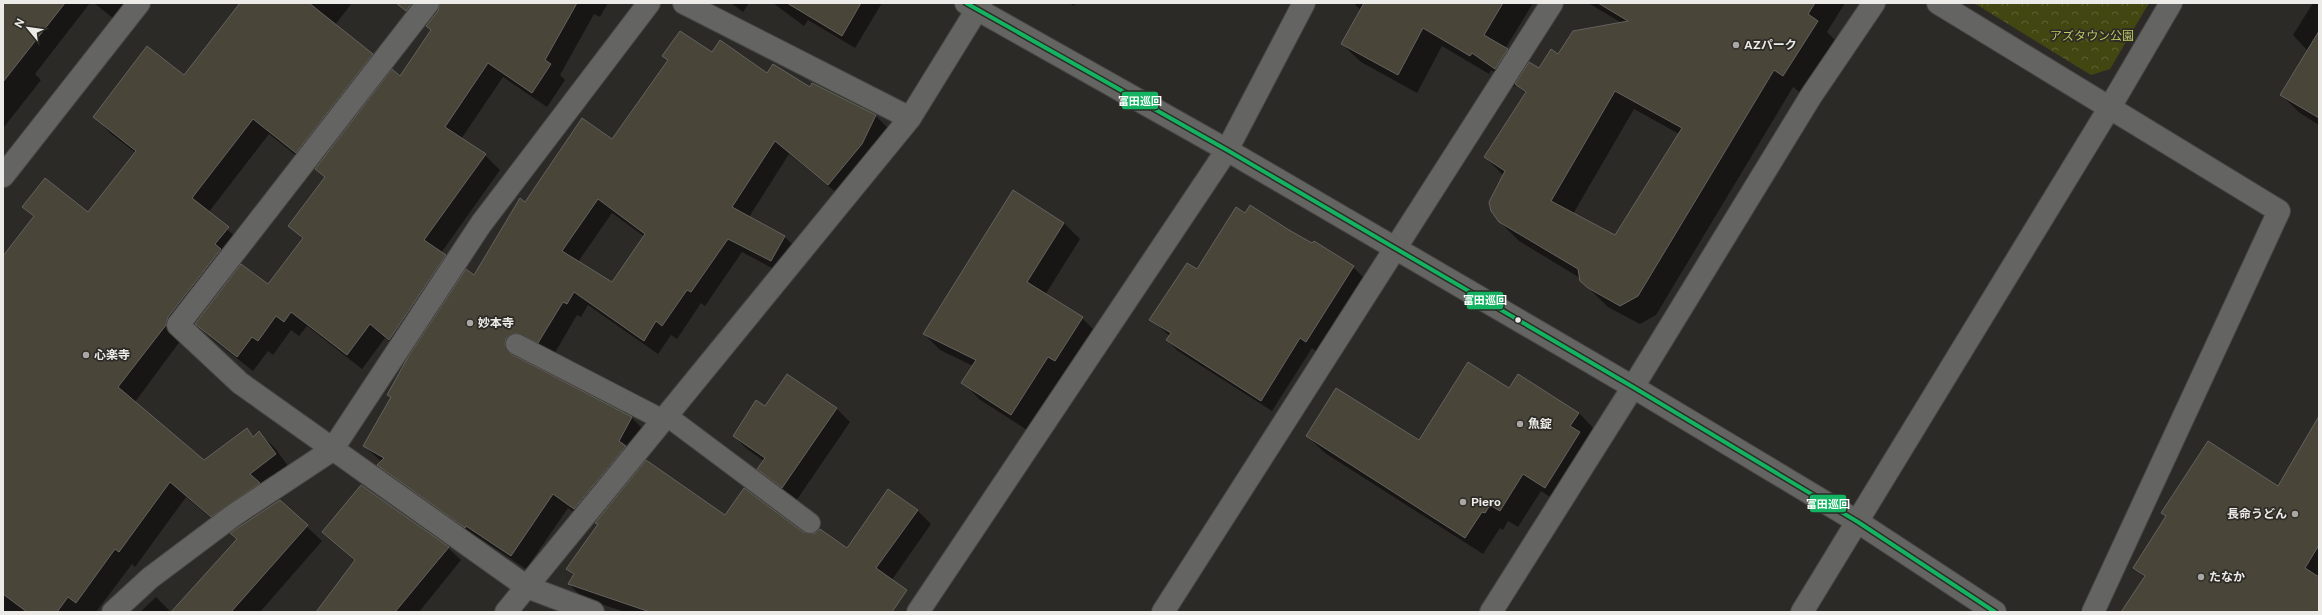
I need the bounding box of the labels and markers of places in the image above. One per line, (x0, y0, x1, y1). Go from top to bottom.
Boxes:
place label: AZパーク (1744, 38, 1797, 52)
marker: AZパーク (1731, 40, 1741, 50)
unlabelled marker (1513, 315, 1523, 325)
place label: 妙本寺 (478, 316, 514, 330)
marker: 妙本寺 (465, 318, 475, 328)
place label: 心楽寺 (94, 348, 130, 362)
marker: 心楽寺 (81, 350, 91, 360)
place label: 魚錠 (1528, 417, 1552, 431)
marker: 魚錠 (1515, 419, 1525, 429)
place label: Piero (1471, 495, 1501, 509)
marker: Piero (1458, 497, 1468, 507)
place label: 長命うどん (2227, 507, 2287, 521)
marker: 長命うどん (2290, 509, 2300, 519)
place label: たなか (2209, 570, 2245, 584)
marker: たなか (2196, 572, 2206, 582)

